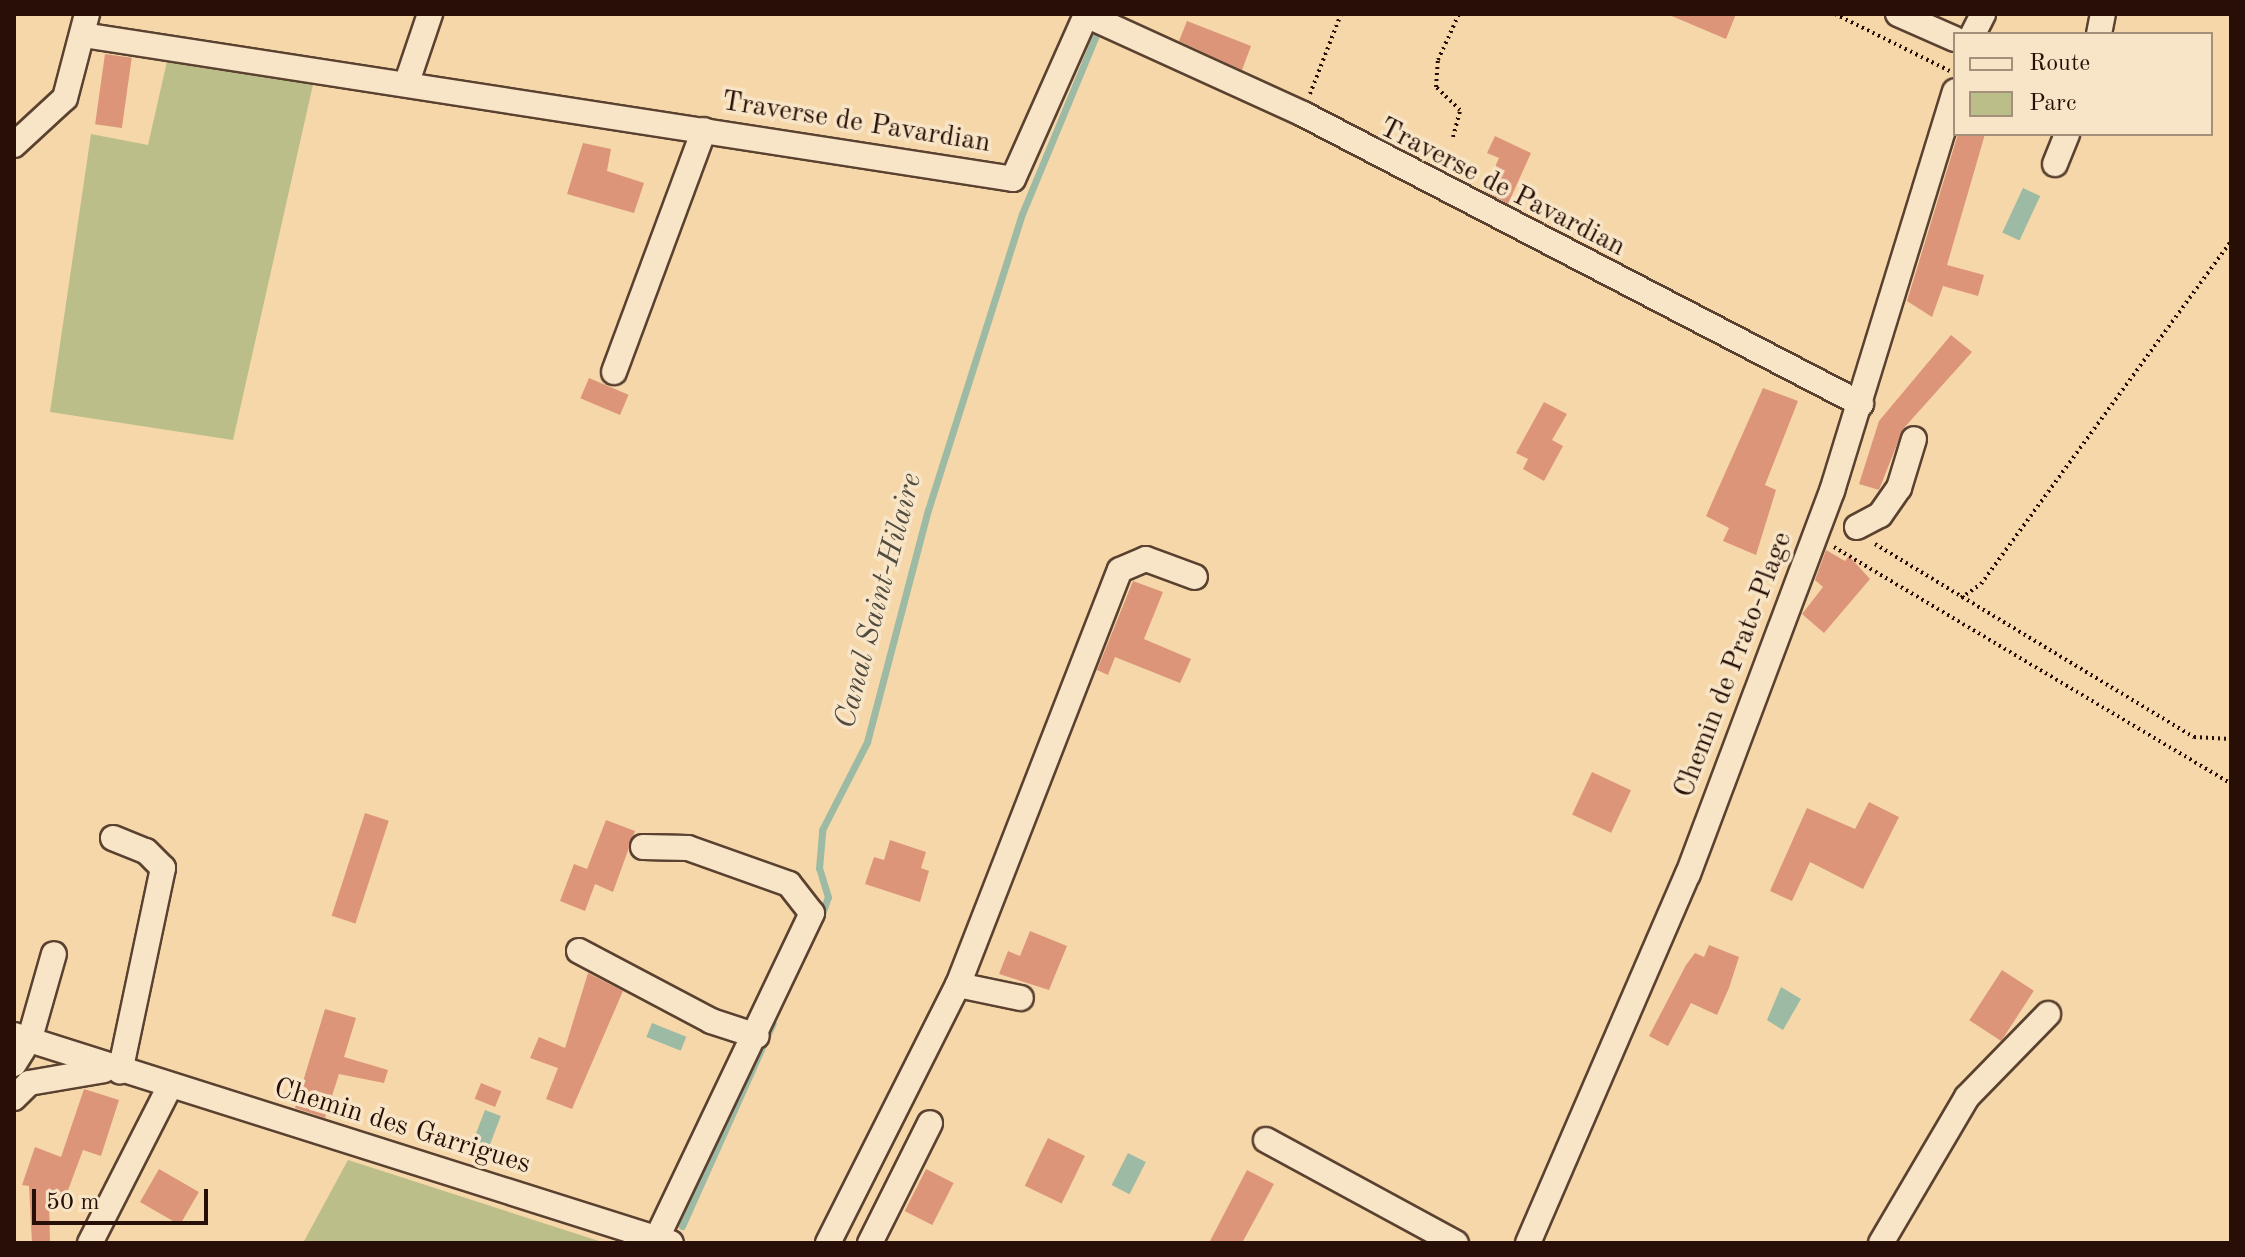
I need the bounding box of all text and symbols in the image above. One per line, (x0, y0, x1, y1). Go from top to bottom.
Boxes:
legend (1953, 32, 2213, 136)
text: Route (2029, 52, 2090, 76)
street label: Traverse de Pavardian (719, 85, 993, 161)
text: Parc (2029, 92, 2076, 116)
street label: Traverse de Pavardian (1373, 111, 1631, 265)
water label: Canal Saint-Hilaire (828, 469, 930, 733)
street label: Chemin de Prato-Plage (1668, 527, 1800, 803)
street label: Chemin des Garrigues (270, 1072, 534, 1182)
scale bar (36, 1173, 212, 1223)
text: 50 m (46, 1191, 100, 1215)

